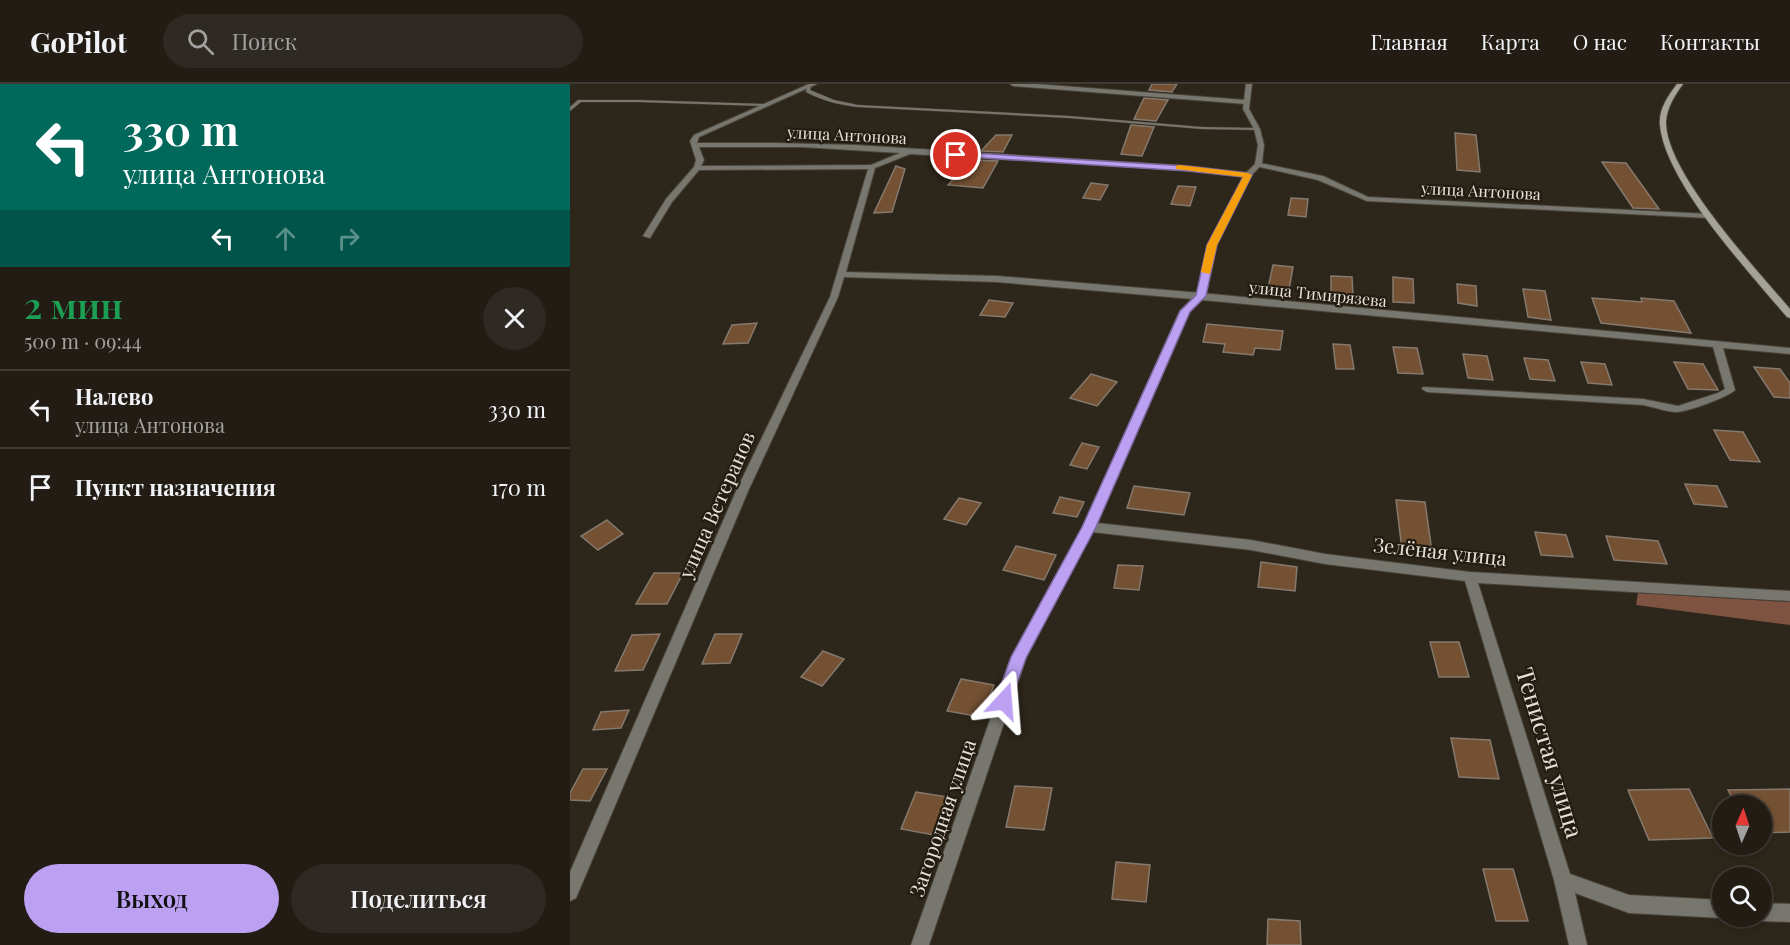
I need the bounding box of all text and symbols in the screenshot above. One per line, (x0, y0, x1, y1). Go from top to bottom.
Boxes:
search box (163, 14, 583, 68)
text: GoPilot (30, 23, 127, 60)
icon: search (184, 25, 217, 58)
text: Поиск (232, 26, 297, 56)
text: Главная (1370, 27, 1448, 55)
text: Карта (1481, 27, 1540, 55)
text: О нас (1573, 27, 1627, 55)
text: Контакты (1660, 27, 1760, 55)
text: 330 m (123, 101, 239, 157)
icon: left (24, 108, 102, 186)
street label: улица Антонова (786, 121, 907, 148)
pin (930, 129, 981, 180)
icon: arrive (939, 138, 972, 171)
text: улица Антонова (123, 155, 325, 191)
street label: улица Антонова (1420, 177, 1541, 204)
icon: left (206, 222, 239, 255)
icon: ahead (269, 222, 302, 255)
icon: right (332, 222, 365, 255)
street label: улица Тимирязева (1247, 276, 1388, 311)
text: 2 мин (24, 280, 123, 328)
button: close (483, 287, 546, 350)
text: 500 m · 09:44 (24, 327, 142, 354)
text: Налево (75, 381, 153, 411)
icon: left (24, 393, 57, 426)
text: 330 m (488, 394, 546, 424)
text: улица Антонова (75, 411, 225, 438)
street label: улица Ветеранов (671, 426, 760, 583)
icon: arrive (24, 471, 57, 504)
text: Пункт назначения (75, 472, 276, 502)
text: 170 m (491, 472, 546, 502)
street label: Зелёная улица (1372, 530, 1508, 571)
street label: Тенистая улица (1510, 663, 1592, 841)
position arrow (972, 669, 1036, 733)
street label: Загородная улица (902, 735, 981, 900)
north arrow (1712, 795, 1772, 855)
map controls (1712, 795, 1772, 927)
button: Выход (24, 864, 279, 933)
button: Поделиться (291, 864, 546, 933)
button: search (1712, 867, 1772, 927)

